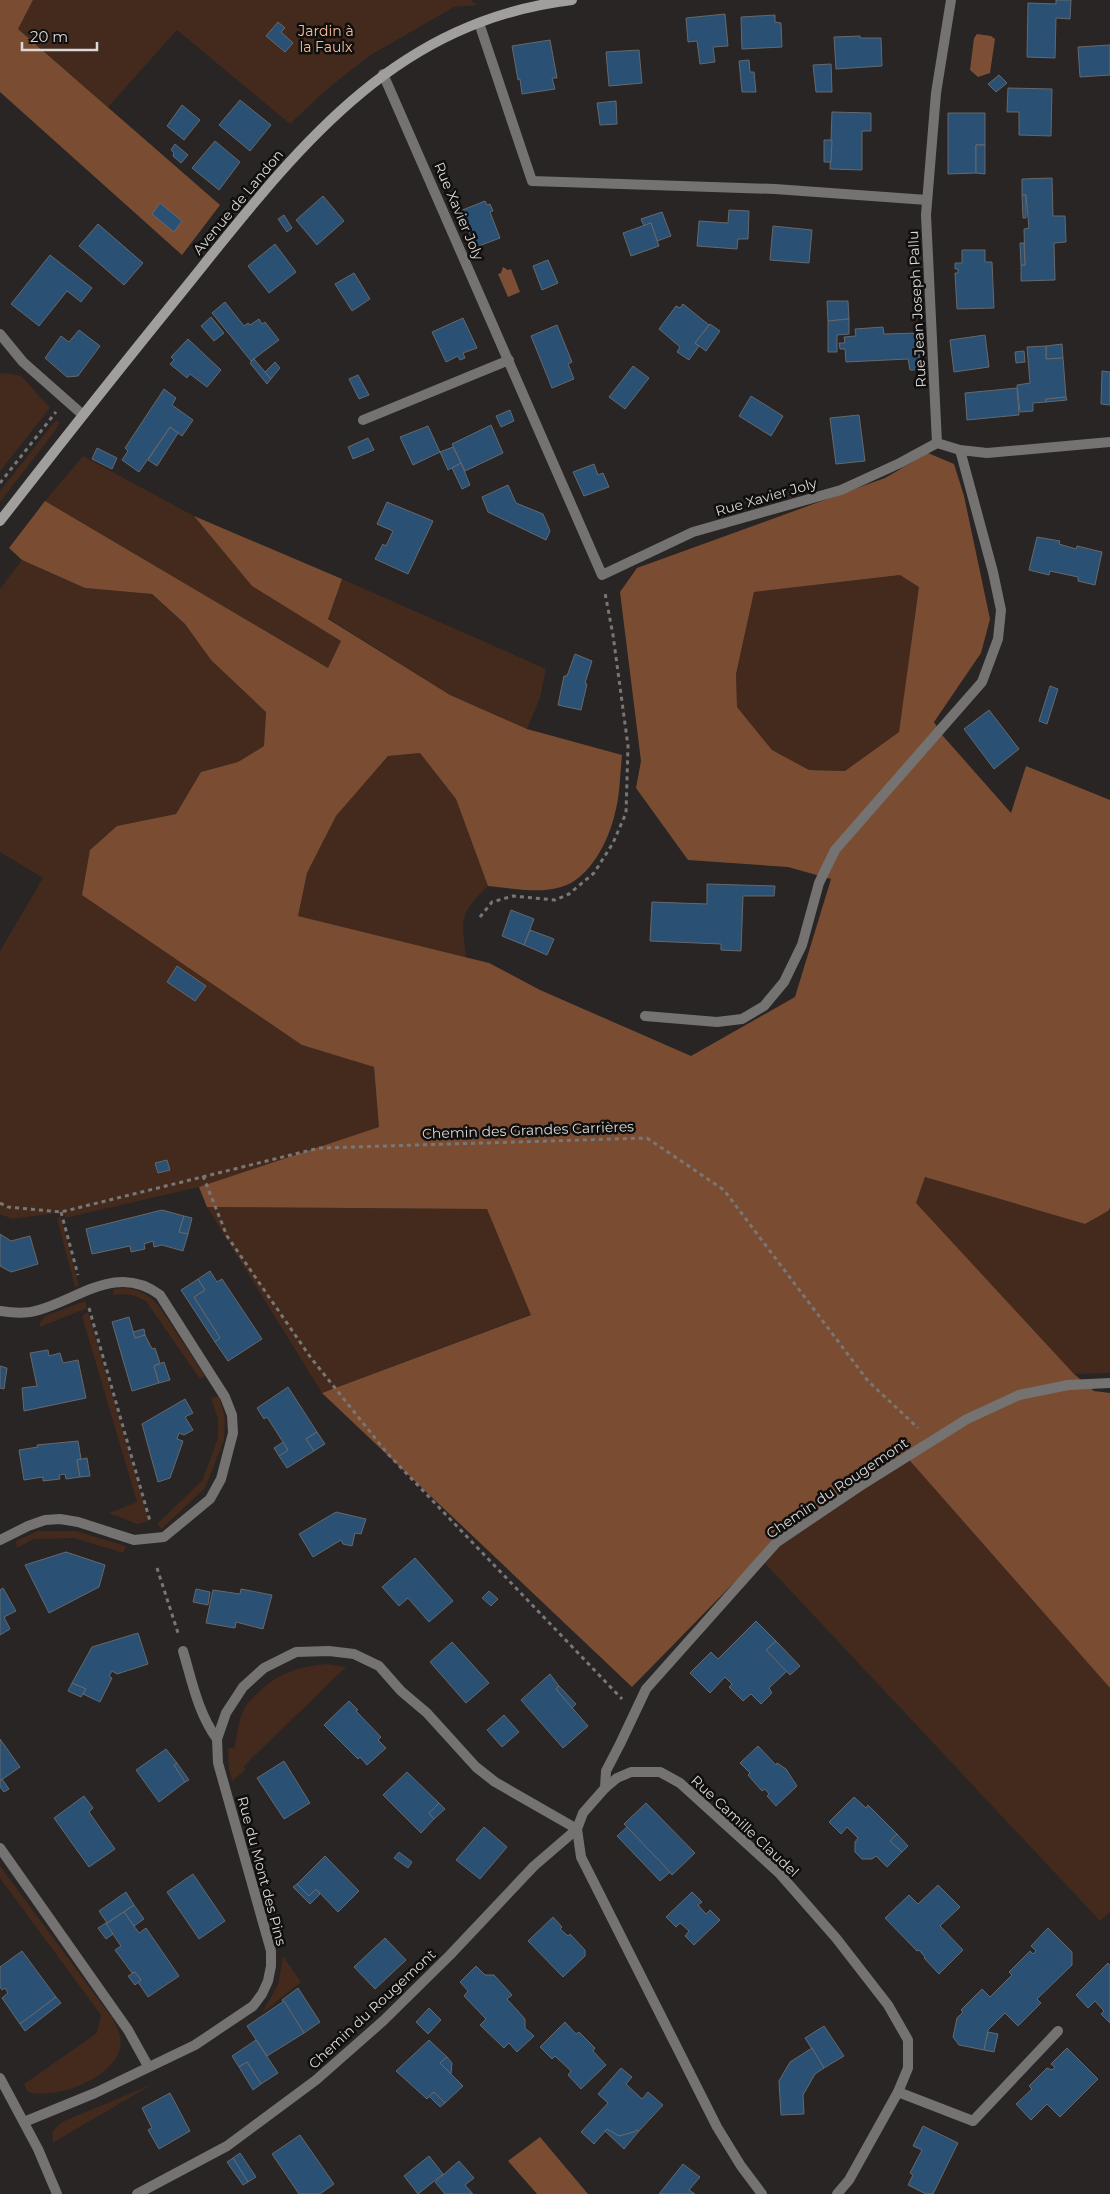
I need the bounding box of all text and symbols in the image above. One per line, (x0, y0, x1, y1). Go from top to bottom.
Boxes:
scale bar (22, 20, 98, 52)
park label: Jardin à la Faulx (297, 22, 354, 56)
text: 20 m (30, 27, 68, 46)
street label: Avenue de Landon (189, 146, 287, 258)
street label: Rue Xavier Joly (430, 159, 488, 263)
street label: Rue Jean Joseph Pallu (904, 230, 930, 388)
street label: Rue Xavier Joly (713, 474, 819, 520)
street label: Chemin des Grandes Carrières (422, 1117, 634, 1143)
street label: Chemin du Rougemont (763, 1434, 912, 1542)
street label: Rue Camille Claudel (687, 1771, 803, 1881)
street label: Rue du Mont des Pins (233, 1794, 291, 1948)
street label: Chemin du Rougemont (305, 1945, 440, 2073)

